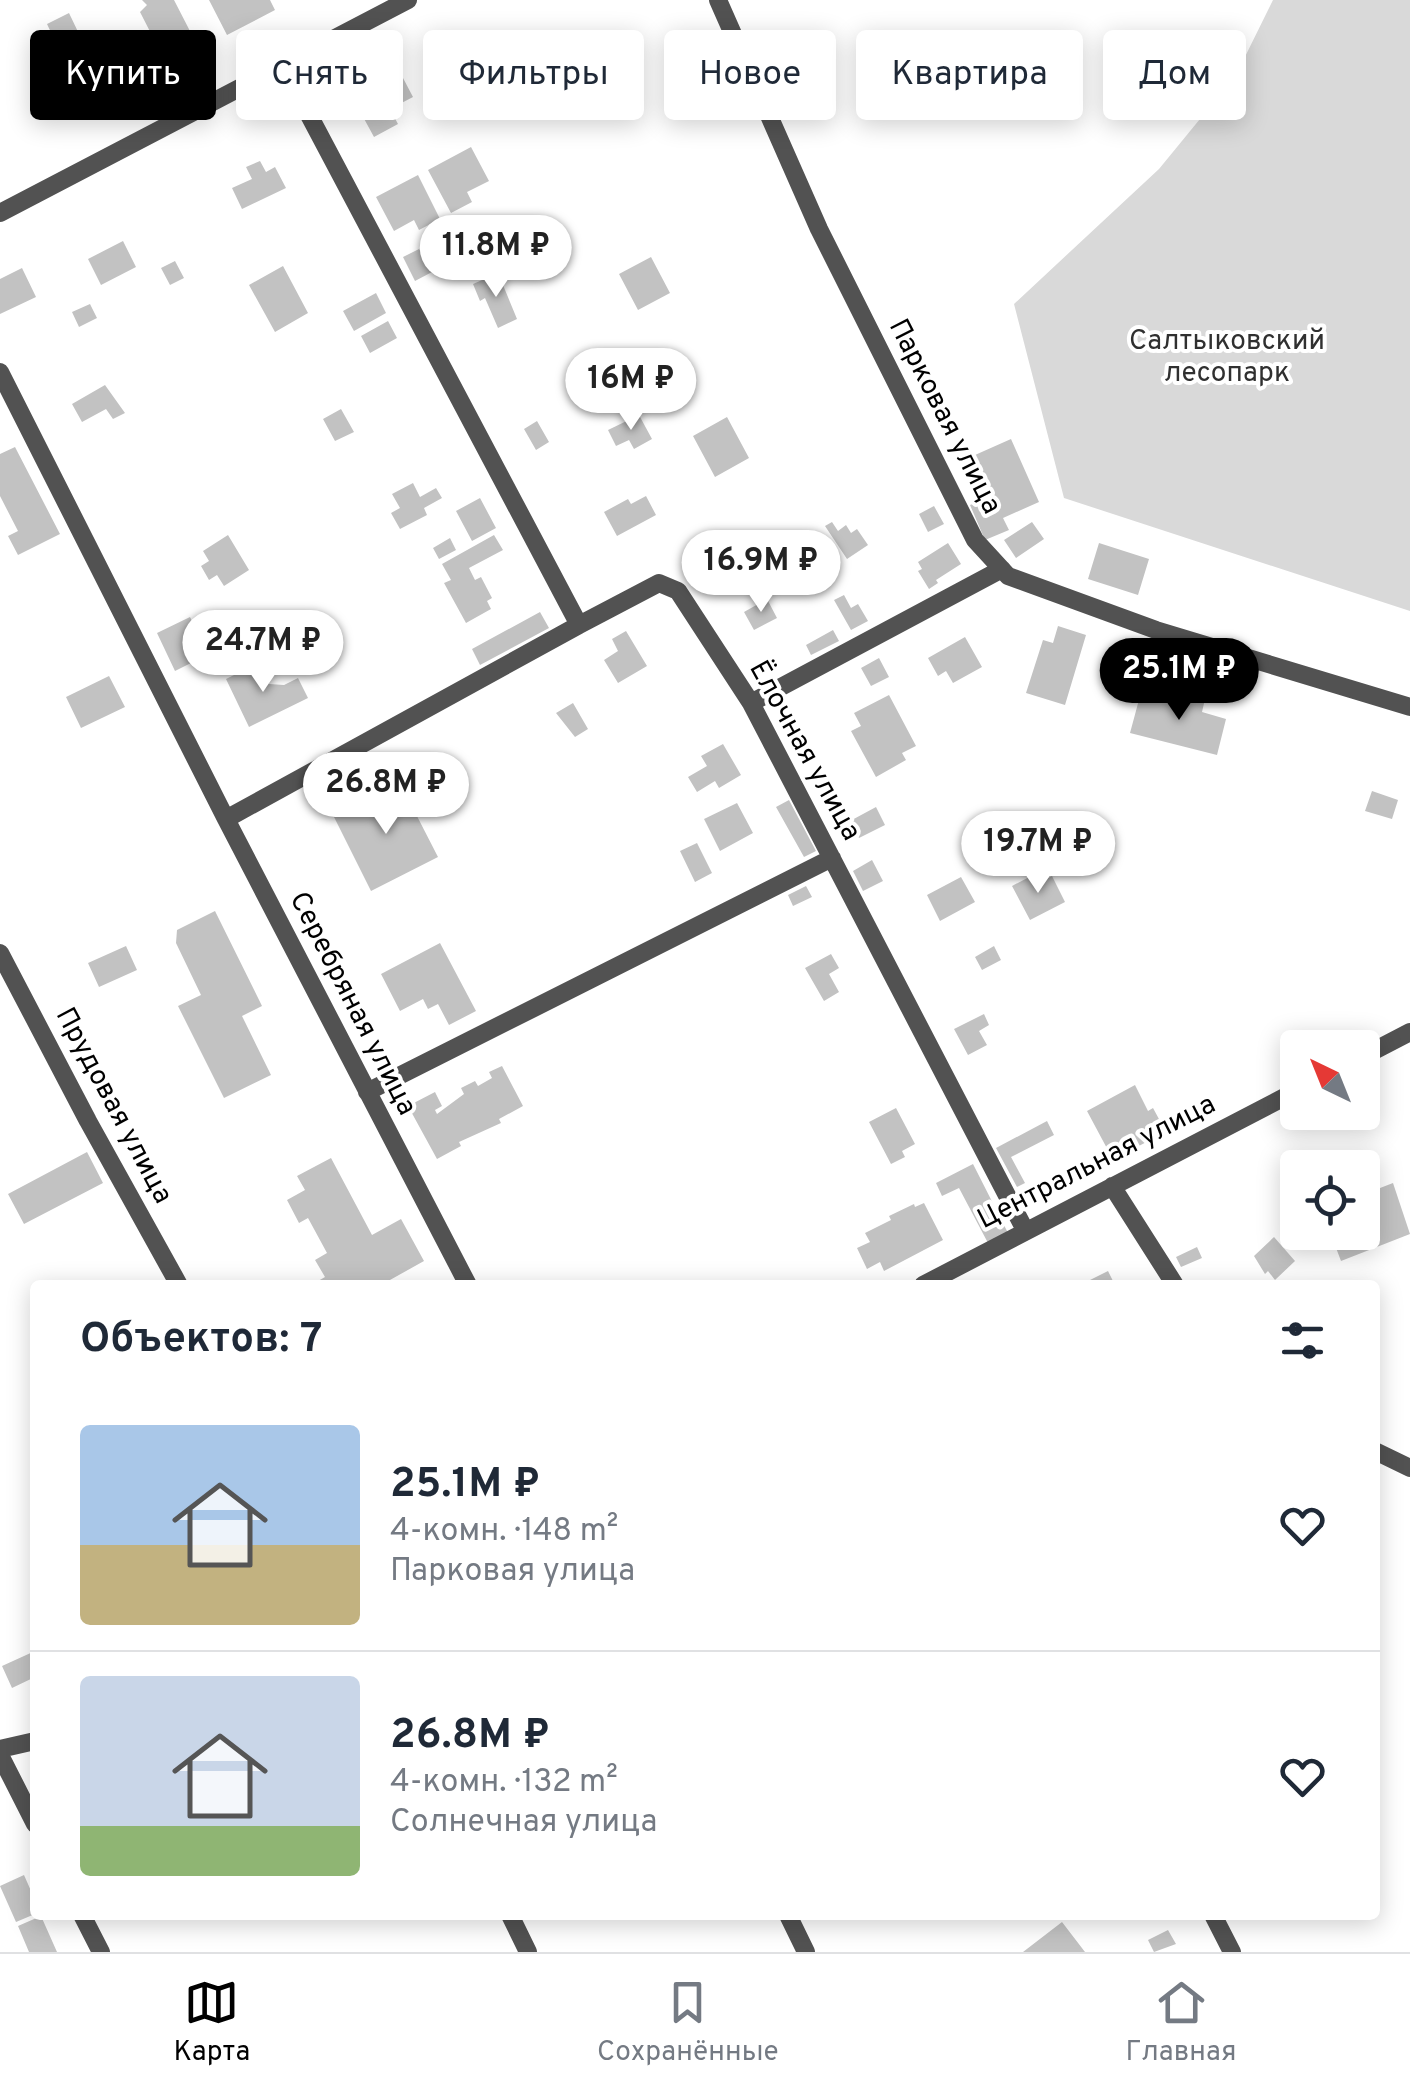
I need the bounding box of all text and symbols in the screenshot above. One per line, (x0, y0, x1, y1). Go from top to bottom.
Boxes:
chip: Купить (30, 30, 216, 120)
chip: Снять (236, 30, 403, 120)
chip: Фильтры (423, 30, 644, 120)
chip: Новое (664, 30, 836, 120)
chip: Квартира (856, 30, 1083, 120)
chip: Дом (1103, 30, 1246, 120)
pin: 11.8M ₽ (404, 215, 588, 300)
text: 11.8M ₽ (442, 227, 550, 267)
street label: Парковая улица (879, 313, 1009, 521)
park label: Салтыковский лесопарк (1129, 324, 1325, 392)
pin: 16M ₽ (561, 348, 701, 433)
text: 16M ₽ (587, 360, 675, 400)
pin: 16.9M ₽ (669, 530, 853, 615)
text: 16.9M ₽ (704, 542, 818, 582)
pin: 24.7M ₽ (171, 610, 355, 695)
text: 24.7M ₽ (204, 622, 322, 662)
pin: 25.1M ₽ (1087, 638, 1271, 723)
text: 25.1M ₽ (1122, 650, 1236, 690)
street label: Ёлочная улица (740, 654, 869, 847)
pin: 26.8M ₽ (294, 752, 478, 837)
text: 26.8M ₽ (325, 764, 447, 804)
pin: 19.7M ₽ (946, 811, 1130, 896)
text: 19.7M ₽ (983, 823, 1093, 863)
street label: Серебряная улица (280, 886, 424, 1122)
street label: Прудовая улица (46, 1002, 180, 1210)
north arrow (1280, 1030, 1380, 1130)
map controls (1280, 1030, 1380, 1250)
street label: Центральная улица (972, 1087, 1222, 1239)
button: locate (1280, 1150, 1380, 1250)
icon: filters (1275, 1313, 1330, 1368)
text: Объектов: 7 (80, 1314, 323, 1367)
text: 25.1M ₽ (390, 1459, 540, 1512)
icon: home (160, 1465, 280, 1585)
icon: heart (1275, 1498, 1330, 1553)
text: 4-комн. · 148 m² (390, 1512, 618, 1552)
text: Парковая улица (390, 1552, 635, 1592)
text: 26.8M ₽ (390, 1710, 550, 1763)
icon: home (160, 1716, 280, 1836)
icon: heart (1275, 1749, 1330, 1804)
text: 4-комн. · 132 m² (390, 1763, 618, 1803)
text: Солнечная улица (390, 1803, 657, 1843)
tab: Карта (173, 1975, 250, 2071)
tab: Сохранённые (597, 1975, 779, 2071)
tab: Главная (1126, 1975, 1237, 2071)

